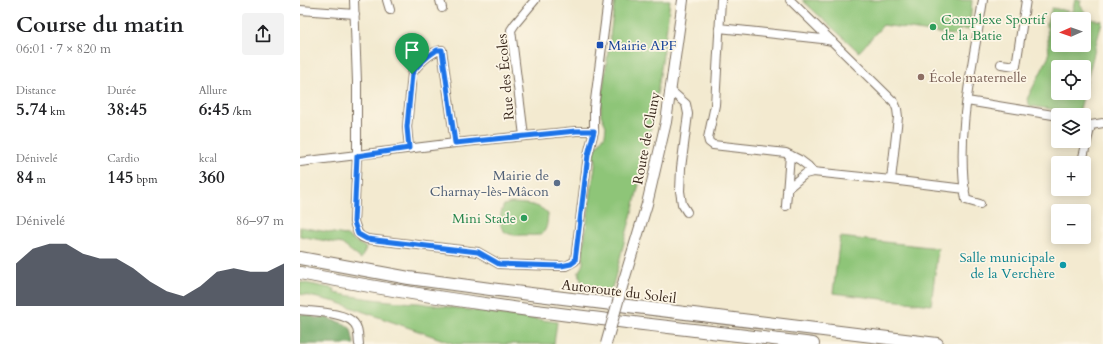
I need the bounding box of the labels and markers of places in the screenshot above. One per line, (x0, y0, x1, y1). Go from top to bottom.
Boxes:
place label: Complexe Sportif de la Batie (941, 10, 1048, 45)
marker: Complexe Sportif de la Batie (928, 22, 938, 32)
pin (395, 33, 429, 74)
place label: Mairie APF (608, 36, 677, 55)
marker: Mairie APF (595, 40, 605, 50)
place label: École maternelle (929, 68, 1027, 87)
marker: École maternelle (916, 72, 926, 82)
place label: Mairie de Charnay-lès-Mâcon (430, 166, 549, 201)
marker: Mairie de Charnay-lès-Mâcon (552, 178, 562, 188)
place label: Mini Stade (452, 209, 516, 228)
marker: Mini Stade (519, 213, 529, 223)
place label: Salle municipale de la Verchère (960, 248, 1055, 283)
marker: Salle municipale de la Verchère (1058, 260, 1068, 270)

